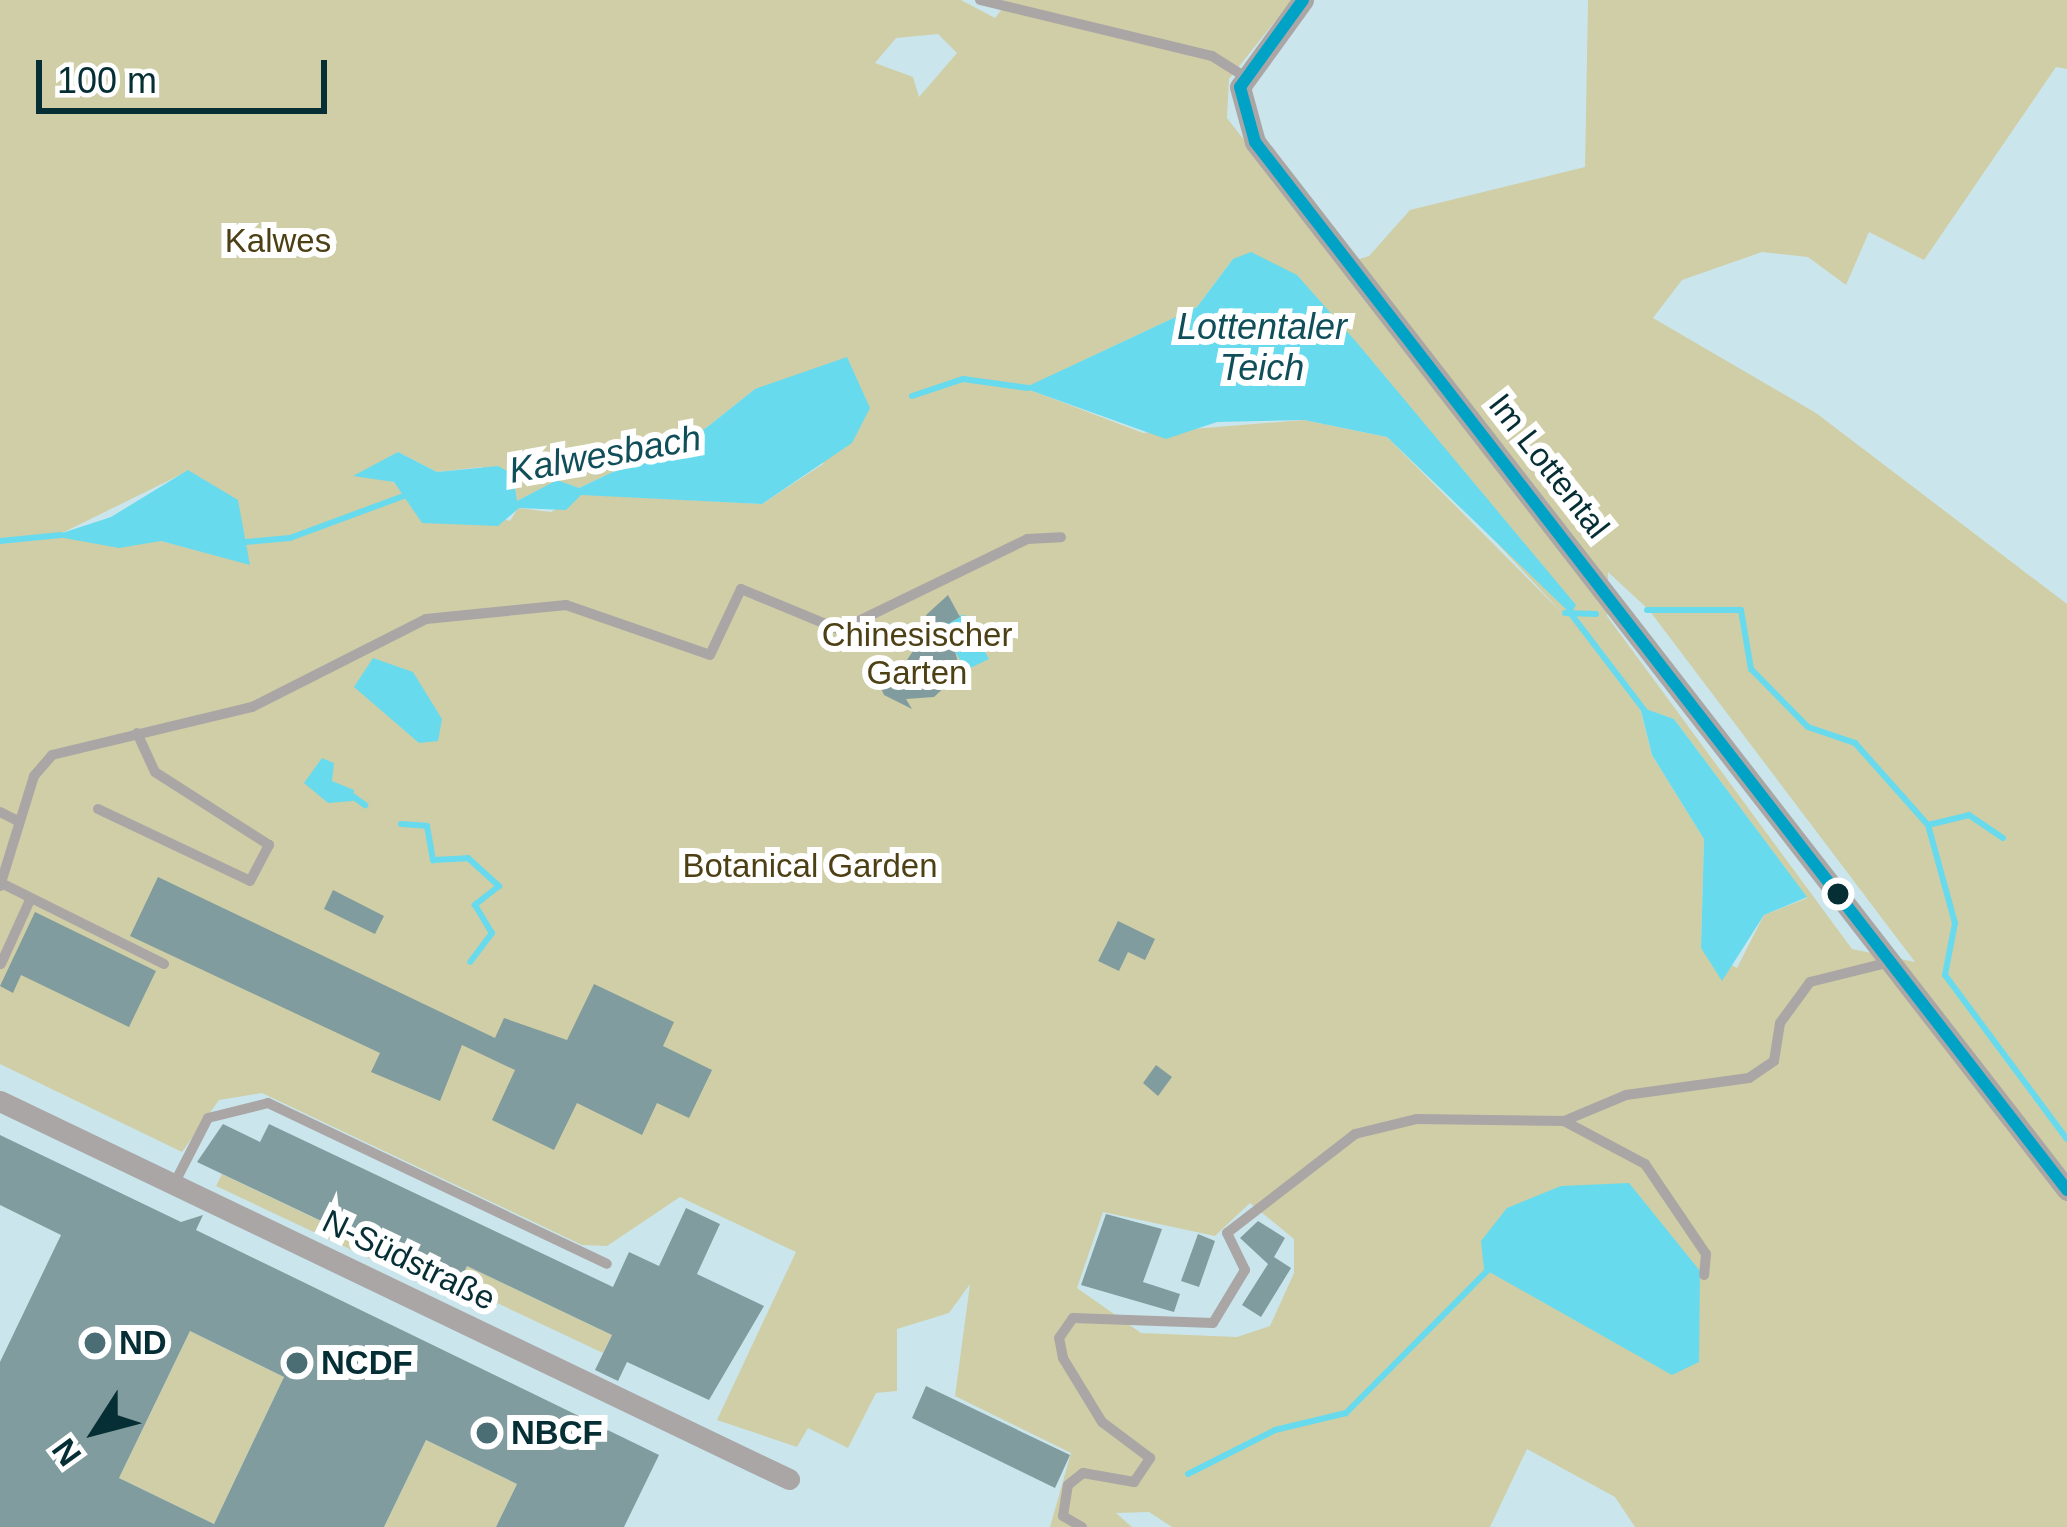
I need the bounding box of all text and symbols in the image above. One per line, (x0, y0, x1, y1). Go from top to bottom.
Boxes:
scale bar (42, 36, 333, 110)
text: 100 m (57, 60, 157, 101)
park label: Kalwes (225, 221, 331, 261)
water label: Lottentaler Teich (1177, 304, 1347, 389)
street label: Im Lottental (1480, 386, 1618, 546)
water label: Kalwesbach (506, 416, 704, 492)
park label: Chinesischer Garten (822, 615, 1012, 693)
park label: Botanical Garden (683, 846, 937, 886)
unlabelled marker (1827, 883, 1849, 905)
street label: N-Südstraße (316, 1201, 502, 1319)
place label: ND (119, 1323, 167, 1363)
marker: ND (82, 1330, 108, 1356)
place label: NCDF (321, 1343, 413, 1383)
marker: NCDF (284, 1350, 310, 1376)
north arrow (36, 1371, 156, 1491)
place label: NBCF (511, 1413, 603, 1453)
marker: NBCF (474, 1420, 500, 1446)
text: N (44, 1432, 88, 1473)

